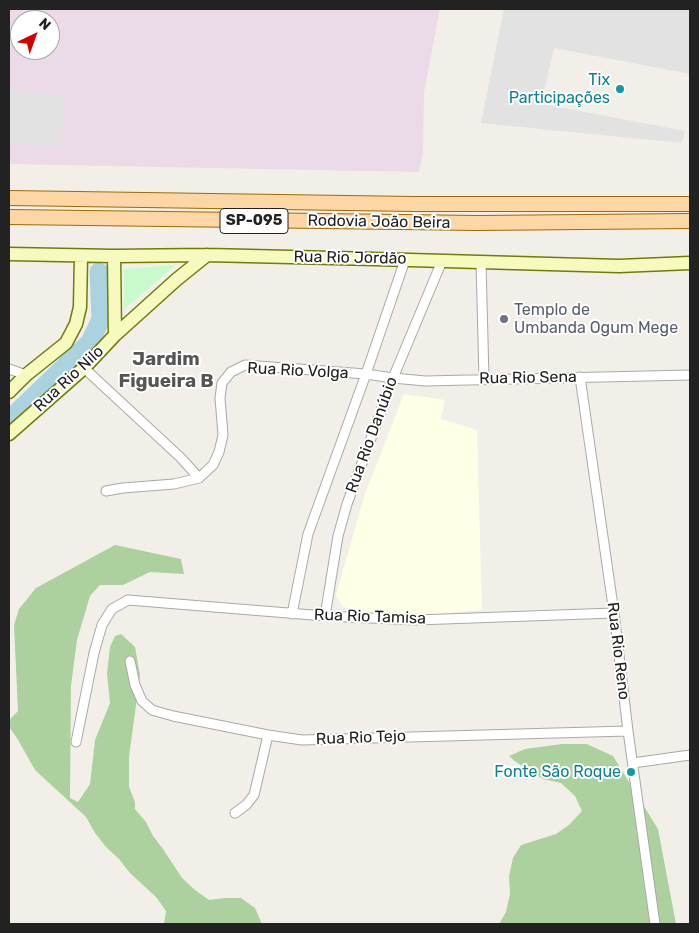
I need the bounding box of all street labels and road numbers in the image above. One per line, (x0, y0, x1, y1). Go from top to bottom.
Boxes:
road number: SP-095 (220, 208, 288, 234)
street label: Rodovia João Beira (307, 211, 451, 233)
street label: Rua Rio Jordão (293, 247, 407, 269)
street label: Rua Rio Nilo (30, 342, 108, 416)
street label: Rua Rio Volga (247, 359, 349, 383)
street label: Rua Rio Sena (479, 368, 577, 388)
street label: Rua Rio Danúbio (342, 374, 402, 496)
street label: Rua Rio Reno (602, 601, 634, 701)
street label: Rua Rio Tamisa (314, 605, 426, 629)
street label: Rua Rio Tejo (316, 727, 406, 749)

